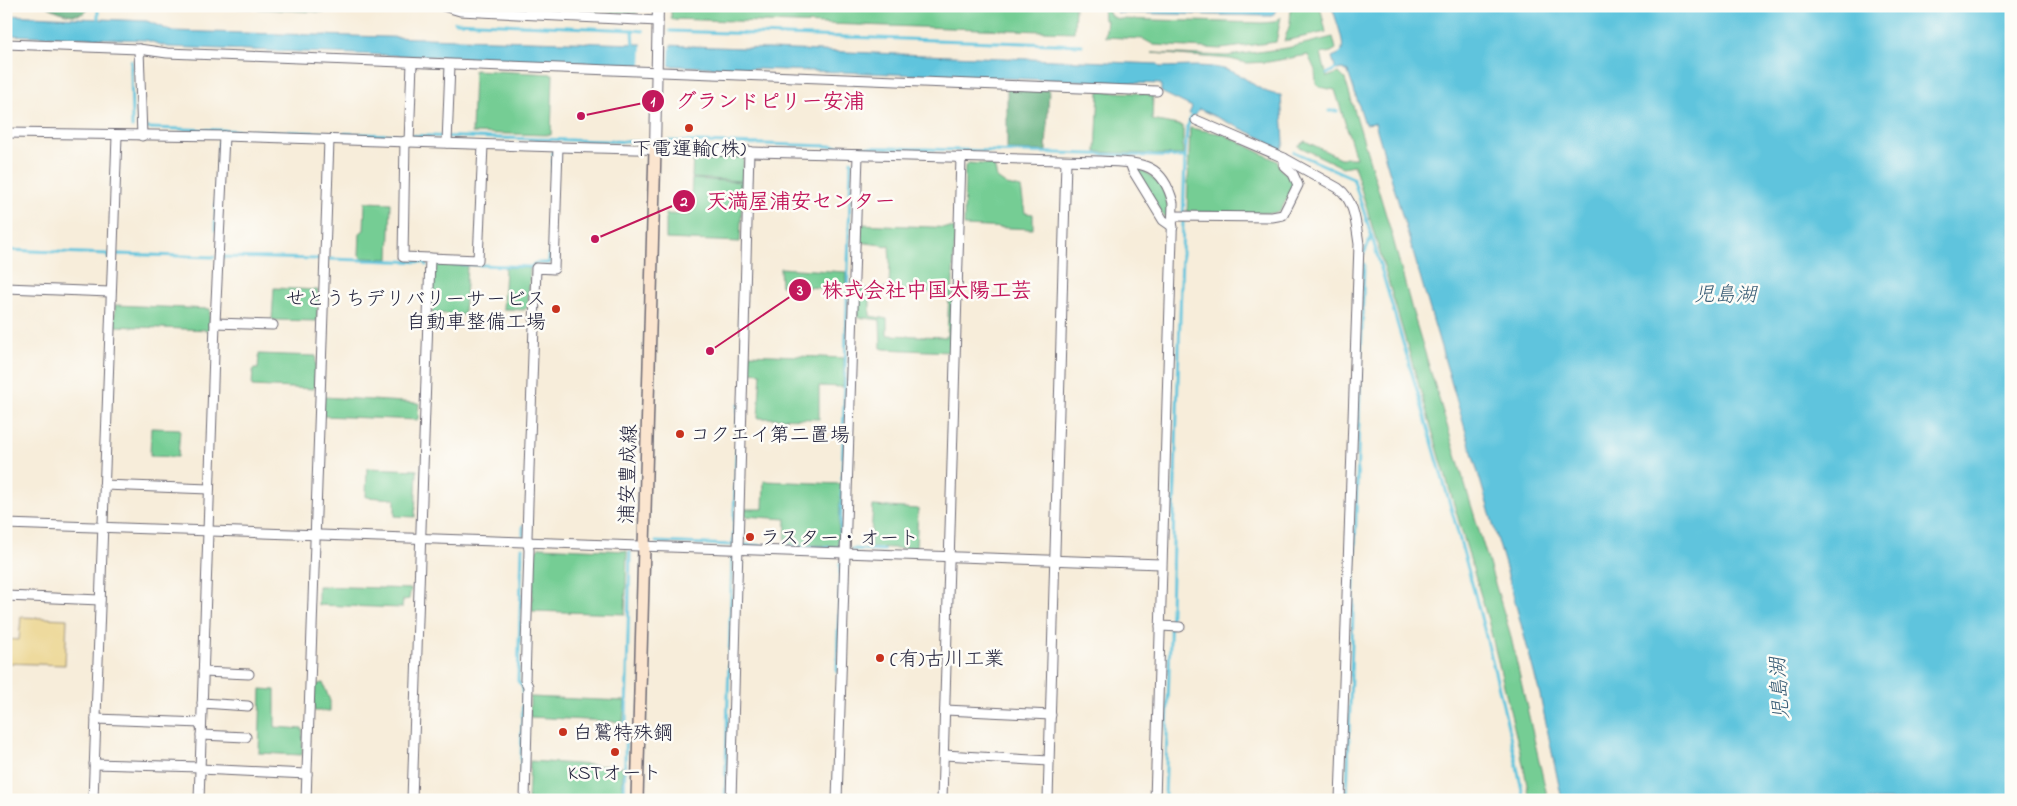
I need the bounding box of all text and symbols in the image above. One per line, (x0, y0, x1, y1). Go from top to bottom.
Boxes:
callout: グランドピリー安浦 (641, 83, 875, 119)
text: グランドピリー安浦 (676, 88, 865, 118)
text: 1 (651, 91, 656, 113)
marker: 下電運輸(株) (683, 122, 695, 134)
place label: 下電運輸(株) (632, 136, 746, 165)
callout: 天満屋浦安センター (671, 183, 905, 219)
text: 天満屋浦安センター (707, 188, 896, 218)
text: 2 (679, 191, 688, 213)
callout: 株式会社中国太陽工芸 (787, 272, 1042, 308)
text: 株式会社中国太陽工芸 (822, 277, 1032, 307)
text: 3 (796, 280, 803, 302)
water label: 児島湖 (1694, 281, 1758, 311)
place label: せとうちデリバリーサービス 自動車整備工場 (285, 286, 546, 338)
marker: せとうちデリバリーサービス 自動車整備工場 (550, 303, 562, 315)
place label: コクエイ第二置場 (690, 422, 850, 451)
street label: 浦安豊成線 (613, 424, 646, 525)
marker: コクエイ第二置場 (674, 428, 686, 440)
place label: ラスター・オート (760, 525, 920, 554)
marker: ラスター・オート (744, 531, 756, 543)
place label: (有)古川工業 (890, 646, 1004, 675)
marker: (有)古川工業 (874, 652, 886, 664)
water label: 児島湖 (1764, 654, 1798, 721)
place label: 白鷲特殊鋼 (573, 720, 673, 749)
marker: 白鷲特殊鋼 (557, 726, 569, 738)
marker: KSTオート (609, 746, 621, 758)
place label: KSTオート (568, 760, 662, 789)

